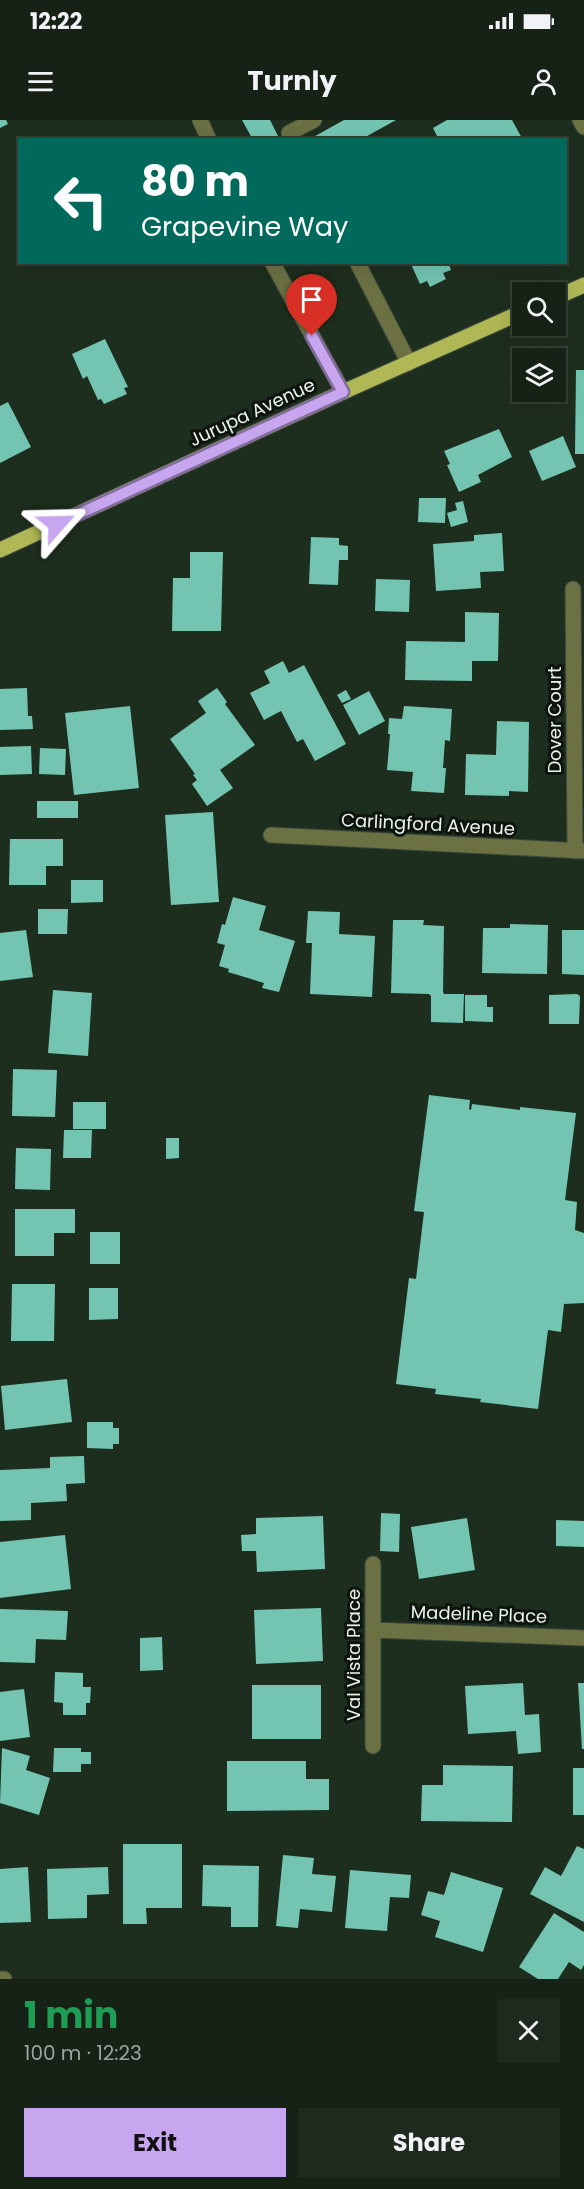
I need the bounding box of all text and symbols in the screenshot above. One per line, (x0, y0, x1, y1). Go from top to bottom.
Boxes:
text: 12:22 (30, 6, 82, 37)
text: Turnly (248, 62, 336, 99)
icon: menu (24, 65, 57, 98)
icon: person (527, 65, 560, 98)
text: 80 m (141, 152, 249, 211)
icon: left (42, 162, 120, 240)
text: Grapevine Way (141, 208, 348, 245)
pin (286, 274, 337, 336)
map controls (512, 282, 566, 402)
button: search (512, 282, 566, 336)
icon: arrive (295, 283, 328, 316)
button: layers (512, 348, 566, 402)
street label: Jurupa Avenue (185, 372, 319, 452)
position arrow (25, 492, 89, 556)
street label: Dover Court (542, 666, 567, 774)
street label: Carlingford Avenue (340, 807, 516, 841)
street label: Val Vista Place (341, 1589, 366, 1721)
street label: Madeline Place (410, 1599, 548, 1629)
text: 1 min (24, 1990, 118, 2041)
button: close (497, 1999, 560, 2062)
text: 100 m · 12:23 (24, 2039, 142, 2067)
button: Exit (24, 2108, 286, 2177)
button: Share (298, 2108, 560, 2177)

